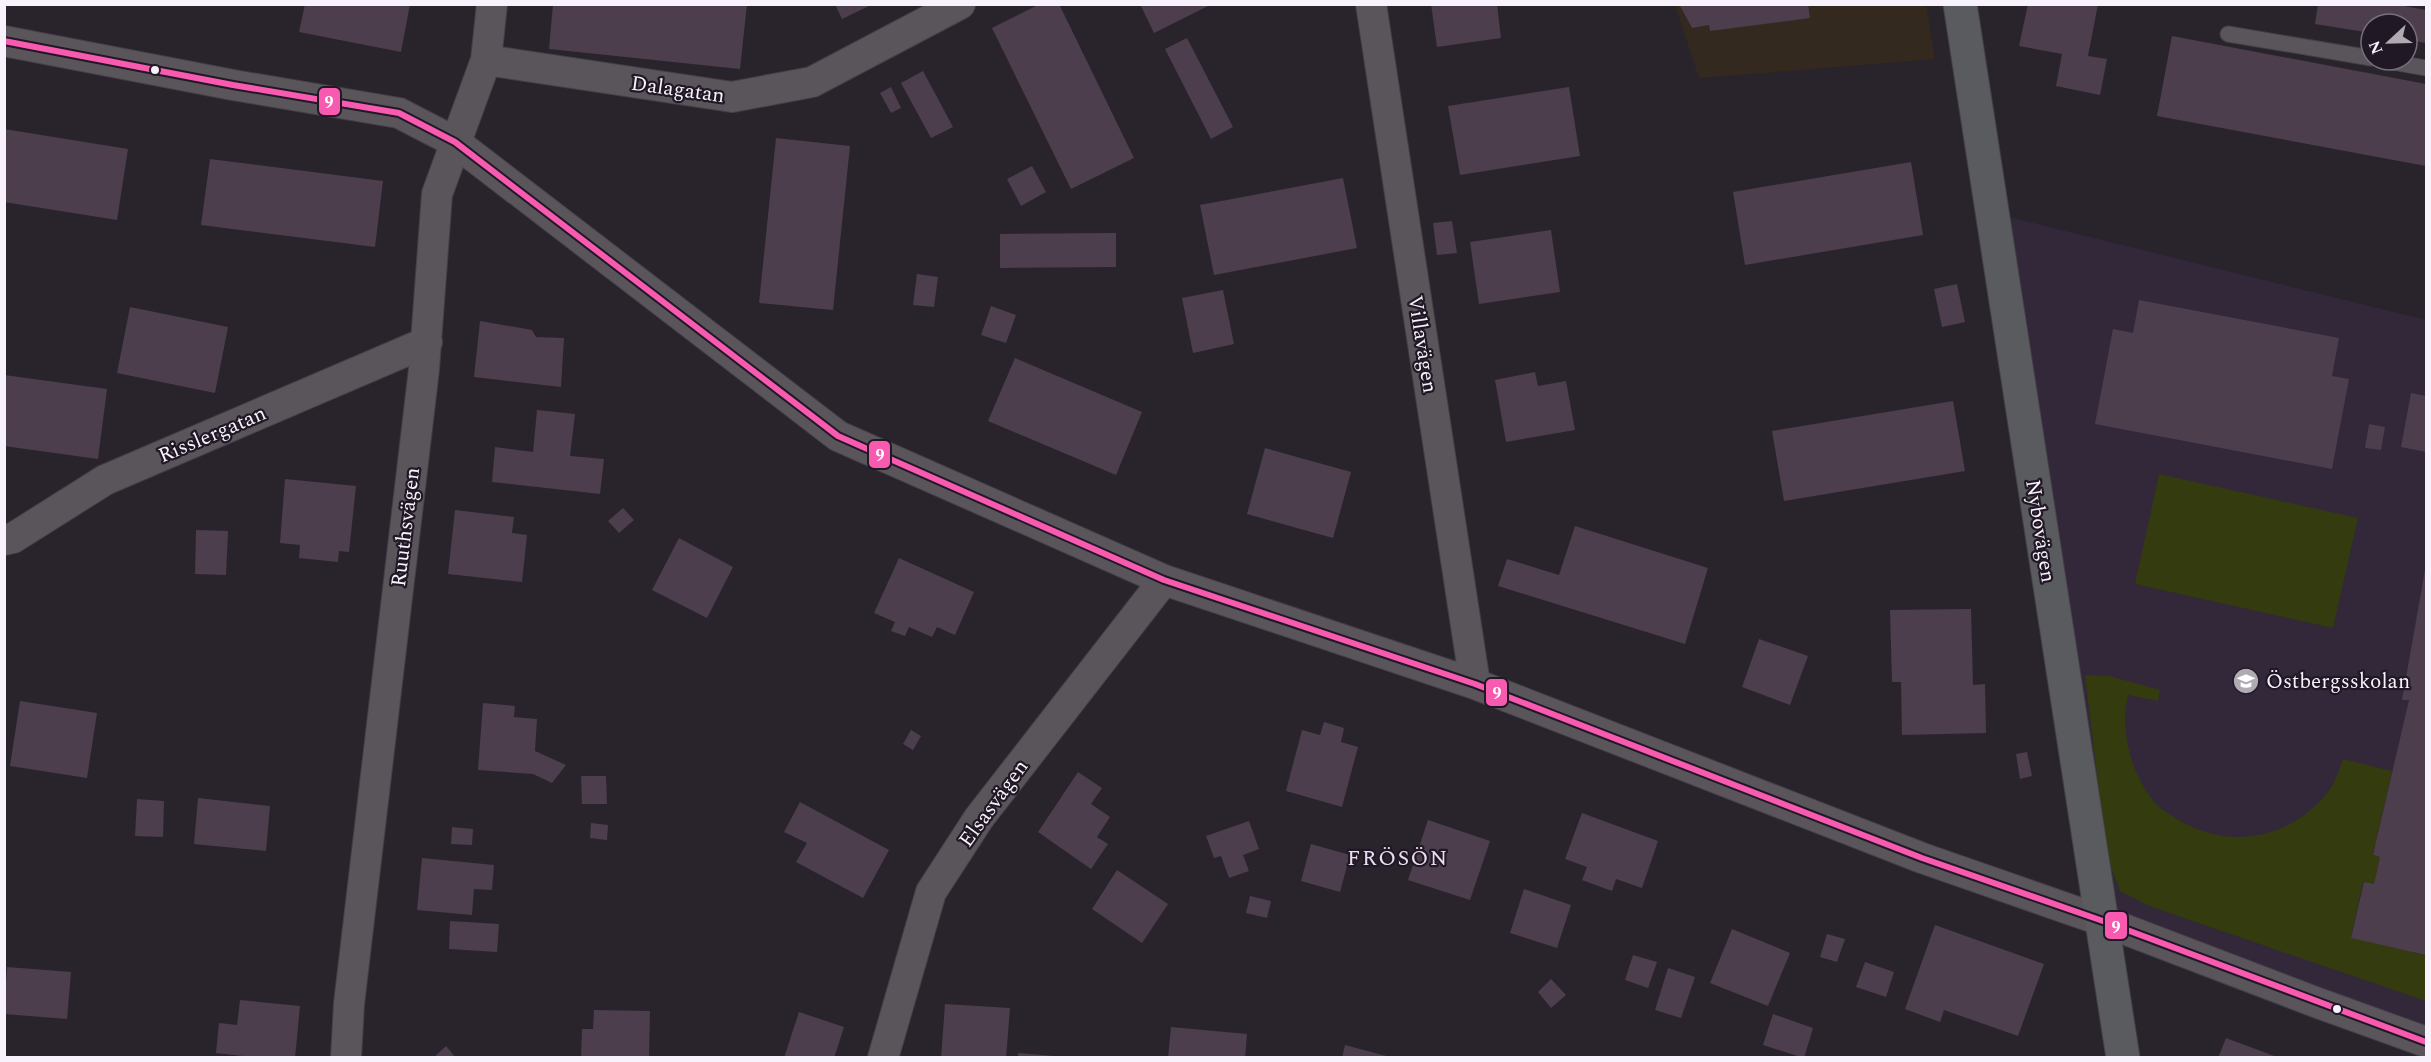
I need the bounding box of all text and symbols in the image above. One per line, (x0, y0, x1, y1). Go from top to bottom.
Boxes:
north arrow (2359, 12, 2419, 72)
text: N (2362, 37, 2390, 58)
unlabelled marker (149, 64, 161, 76)
street label: Dalagatan (629, 68, 727, 112)
line badge: 9 (318, 87, 341, 116)
text: 9 (325, 90, 334, 114)
street label: Villavägen (1398, 293, 1446, 395)
street label: Risslergatan (153, 398, 271, 472)
line badge: 9 (868, 440, 891, 469)
text: 9 (876, 443, 885, 467)
street label: Ruuthsvägen (383, 466, 429, 589)
street label: Nybovägen (2016, 477, 2064, 585)
school or university icon: Östbergsskolan (2231, 666, 2261, 696)
place label: Östbergsskolan (2266, 666, 2410, 698)
line badge: 9 (1485, 678, 1508, 707)
text: 9 (1493, 681, 1502, 705)
street label: Elsasvägen (951, 753, 1037, 854)
district label: FRÖSÖN (1347, 842, 1449, 875)
line badge: 9 (2104, 911, 2128, 940)
text: 9 (2112, 915, 2121, 939)
unlabelled marker (2331, 1003, 2343, 1015)

